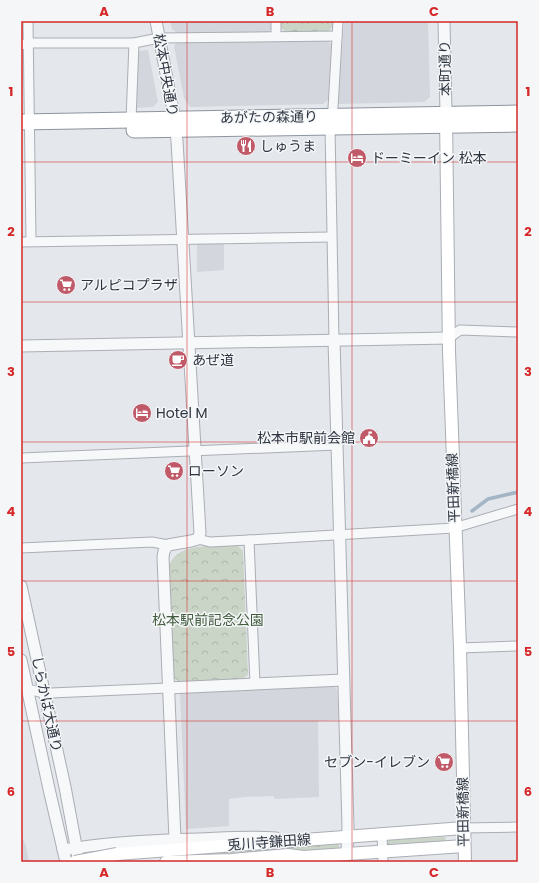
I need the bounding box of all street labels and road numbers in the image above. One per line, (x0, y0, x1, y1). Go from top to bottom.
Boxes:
street label: 松本中央通り (149, 32, 183, 118)
street label: 本町通り (435, 40, 455, 96)
street label: あがたの森通り (220, 106, 318, 128)
street label: 平田新橋線 (442, 453, 464, 523)
street label: しらかば大通り (27, 654, 67, 754)
street label: 平田新橋線 (452, 777, 474, 847)
street label: 兎川寺鎌田線 (226, 829, 312, 855)

